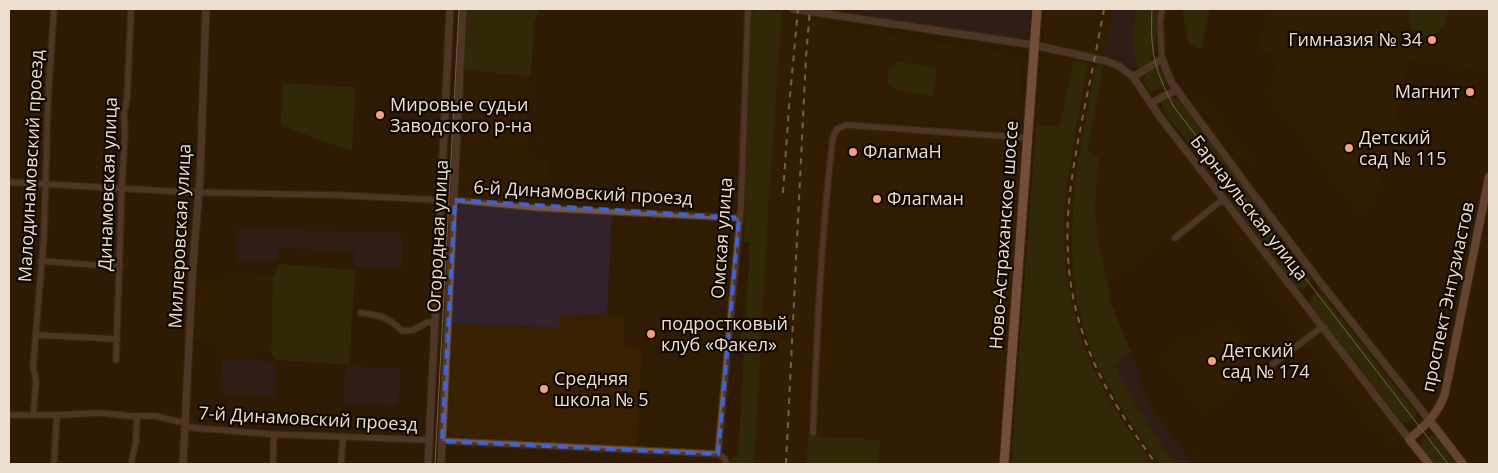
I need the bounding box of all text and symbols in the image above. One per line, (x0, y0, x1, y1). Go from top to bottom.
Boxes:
place label: Гимназия № 34 (1288, 27, 1422, 51)
marker: Гимназия № 34 (1426, 34, 1438, 46)
street label: Малодинамовский проезд (12, 49, 48, 283)
place label: Магнит (1395, 79, 1461, 103)
marker: Магнит (1464, 86, 1476, 98)
place label: Мировые судьи Заводского р-на (390, 92, 532, 137)
street label: Динамовская улица (92, 97, 122, 271)
marker: Мировые судьи Заводского р-на (374, 109, 386, 121)
street label: Ново-Астраханское шоссе (983, 120, 1023, 350)
place label: Детский сад № 115 (1359, 125, 1447, 170)
street label: Барнаульская улица (1186, 130, 1314, 285)
place label: ФлагмаН (863, 139, 942, 163)
marker: Детский сад № 115 (1343, 142, 1355, 154)
street label: Миллеровская улица (162, 143, 196, 329)
marker: ФлагмаН (847, 146, 859, 158)
street label: Огородная улица (421, 159, 453, 313)
street label: 6-й Динамовский проезд (473, 174, 693, 210)
street label: Омская улица (705, 176, 737, 300)
place label: Флагман (887, 186, 964, 210)
marker: Флагман (871, 193, 883, 205)
street label: проспект Энтузиастов (1415, 199, 1479, 394)
place label: подростковый клуб «Факел» (661, 311, 788, 356)
marker: подростковый клуб «Факел» (645, 328, 657, 340)
place label: Детский сад № 174 (1222, 338, 1310, 383)
marker: Детский сад № 174 (1206, 355, 1218, 367)
place label: Средняя школа № 5 (554, 366, 648, 411)
marker: Средняя школа № 5 (538, 383, 550, 395)
street label: 7-й Динамовский проезд (198, 400, 418, 436)

